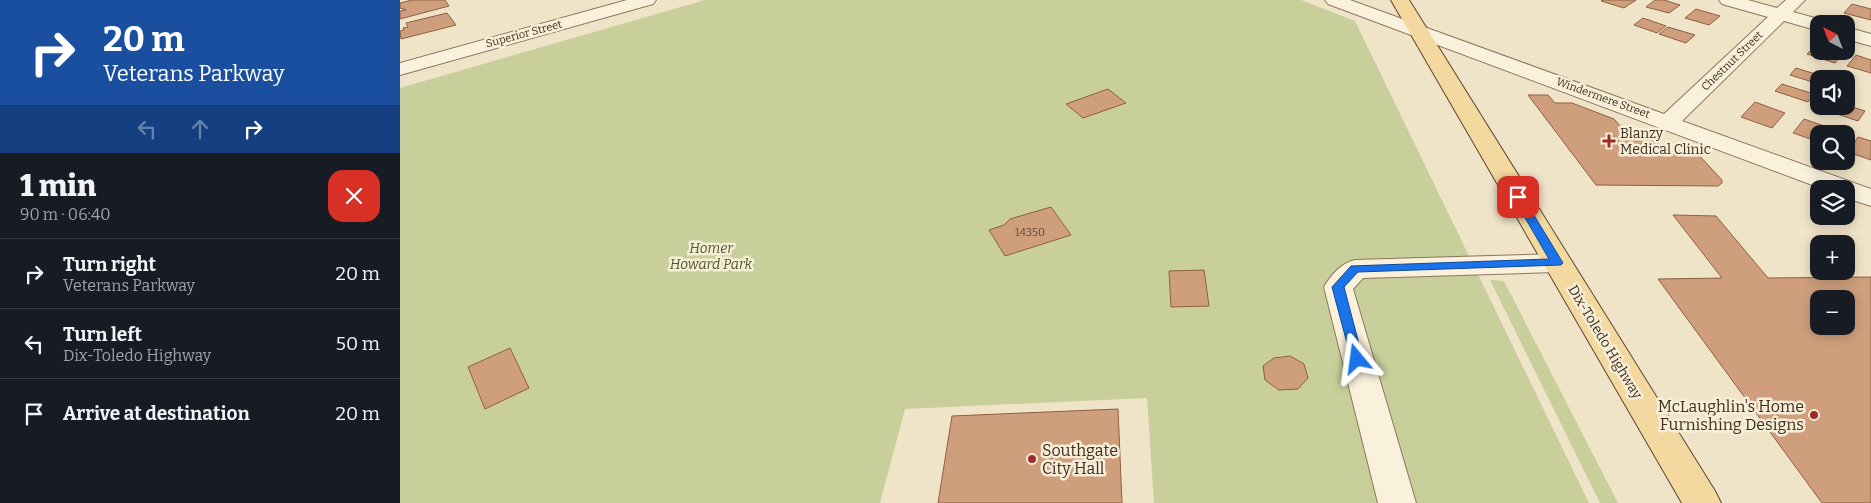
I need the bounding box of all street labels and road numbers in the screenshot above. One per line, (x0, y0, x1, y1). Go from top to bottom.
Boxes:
street label: Superior Street (485, 18, 563, 50)
street label: Chestnut Street (1699, 29, 1765, 93)
street label: Windermere Street (1554, 75, 1652, 121)
street label: Dix-Toledo Highway (1564, 282, 1646, 402)

